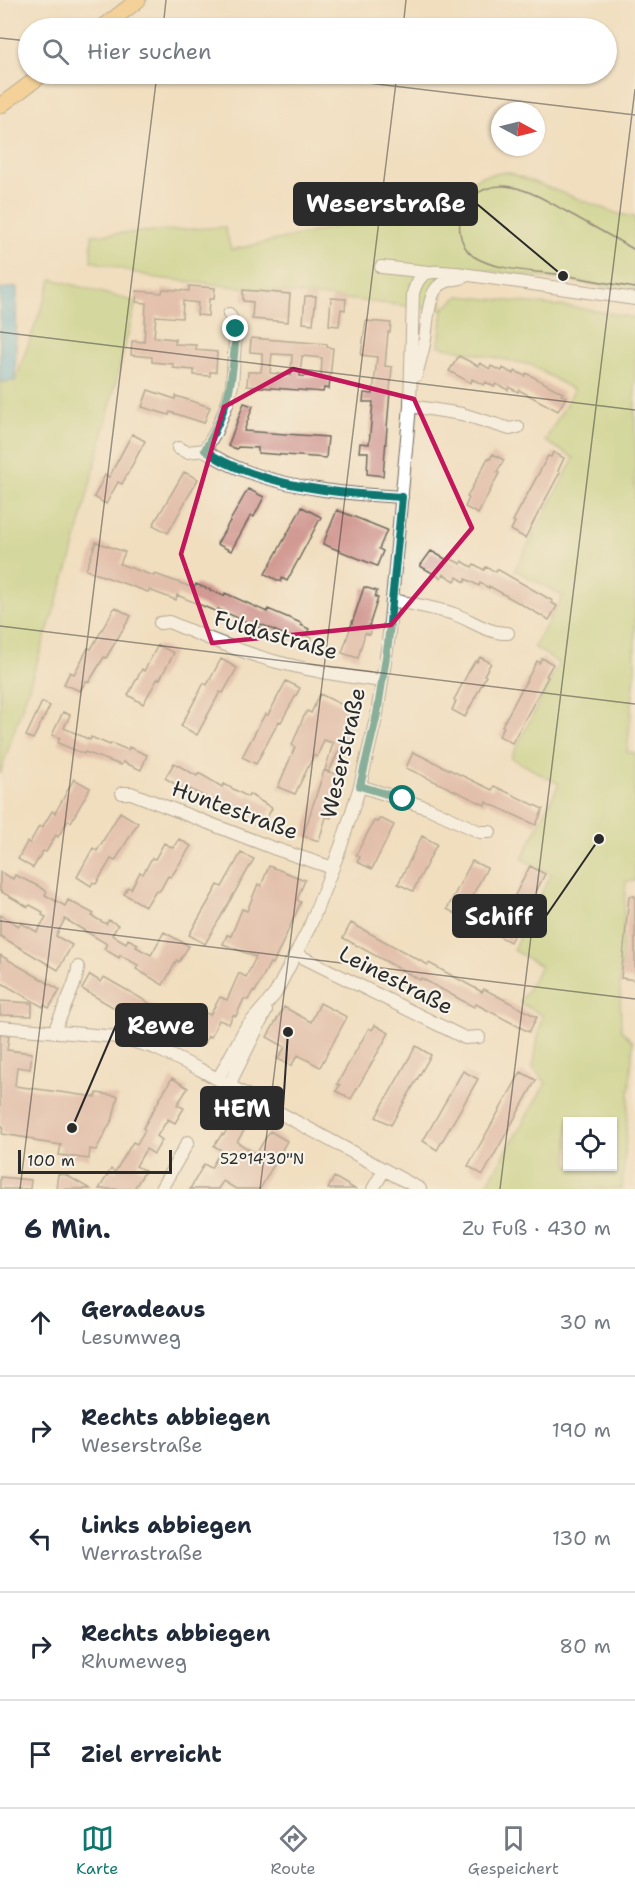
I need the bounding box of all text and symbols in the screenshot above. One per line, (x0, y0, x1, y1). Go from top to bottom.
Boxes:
search box (18, 18, 617, 84)
icon: search (39, 35, 72, 68)
text: Hier suchen (87, 37, 212, 66)
north arrow (491, 102, 545, 156)
callout: Weserstraße (294, 183, 477, 225)
text: Weserstraße (306, 188, 466, 220)
route end (222, 315, 248, 341)
street label: Fuldastraße (211, 603, 341, 667)
street label: Weserstraße (314, 685, 372, 821)
street label: Huntestraße (168, 774, 302, 846)
route start (389, 785, 415, 811)
callout: Schiff (453, 895, 546, 937)
text: Schiff (465, 901, 534, 933)
street label: Leinestraße (334, 939, 458, 1021)
callout: Rewe (116, 1004, 207, 1046)
text: Rewe (127, 1010, 195, 1042)
callout: HEM (201, 1087, 283, 1129)
text: HEM (213, 1093, 271, 1125)
map controls (563, 1117, 617, 1171)
button: locate (563, 1117, 617, 1171)
scale bar (18, 1147, 172, 1174)
text: 52°14'30"N (220, 1149, 304, 1169)
text: 100 m (27, 1150, 75, 1171)
text: 6 Min. (24, 1211, 111, 1246)
text: Zu Fuß · 430 m (462, 1215, 611, 1241)
text: Geradeaus (81, 1295, 205, 1324)
icon: ahead (24, 1306, 57, 1339)
text: 30 m (559, 1309, 611, 1335)
text: Lesumweg (81, 1324, 181, 1350)
text: Rechts abbiegen (81, 1403, 270, 1432)
icon: right (24, 1414, 57, 1447)
text: 190 m (552, 1417, 611, 1443)
text: Weserstraße (81, 1432, 203, 1458)
text: Links abbiegen (81, 1511, 252, 1540)
icon: left (24, 1522, 57, 1555)
text: 130 m (552, 1525, 611, 1551)
text: Werrastraße (81, 1540, 203, 1566)
text: Rechts abbiegen (81, 1619, 270, 1648)
icon: right (24, 1630, 57, 1663)
text: 80 m (559, 1633, 611, 1659)
text: Rhumeweg (81, 1648, 187, 1674)
icon: arrive (24, 1738, 57, 1771)
text: Ziel erreicht (81, 1740, 222, 1769)
tab: Karte (76, 1822, 118, 1879)
tab: Route (271, 1822, 316, 1879)
tab: Gespeichert (468, 1822, 559, 1879)

